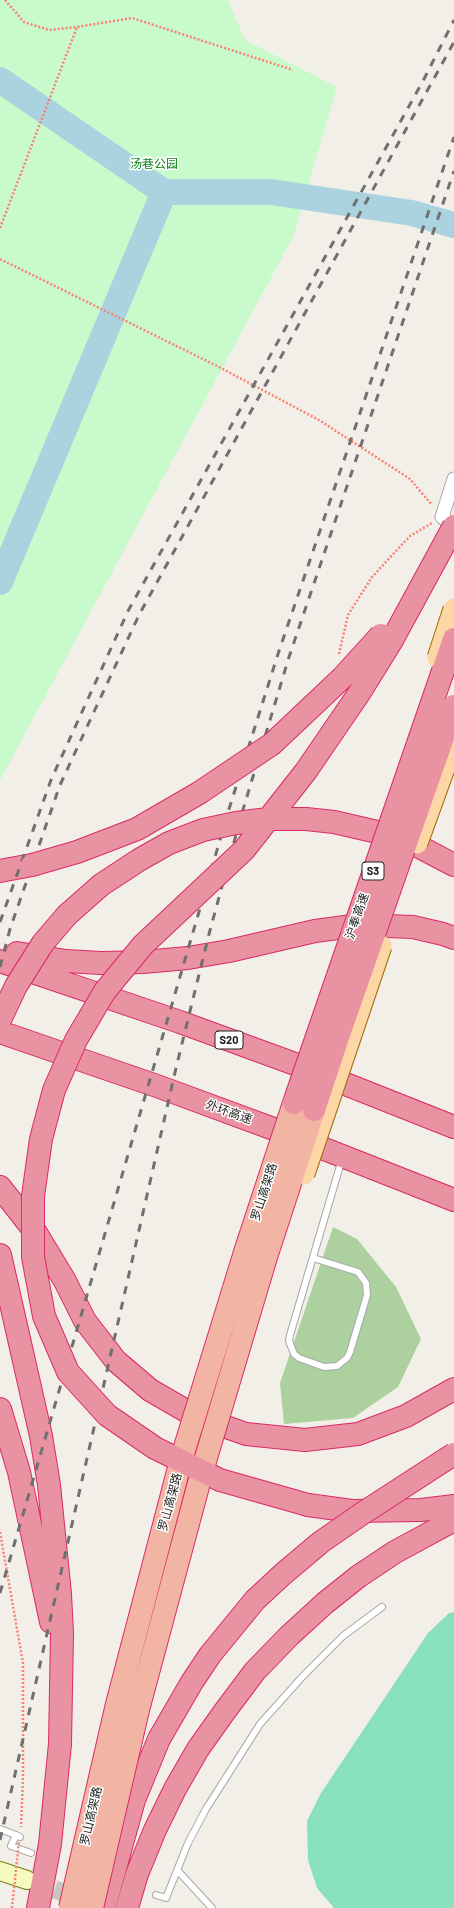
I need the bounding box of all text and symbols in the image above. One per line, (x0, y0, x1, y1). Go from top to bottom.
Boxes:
park label: 汤巷公园 (130, 157, 178, 171)
road number: S3 (362, 862, 384, 880)
street label: 沪奉高速 (342, 891, 372, 941)
road number: S20 (215, 1031, 243, 1049)
street label: 外环高速 (204, 1097, 254, 1127)
street label: 罗山高架路 (248, 1161, 280, 1223)
street label: 罗山高架路 (155, 1471, 185, 1533)
street label: 罗山高架路 (77, 1785, 105, 1847)

